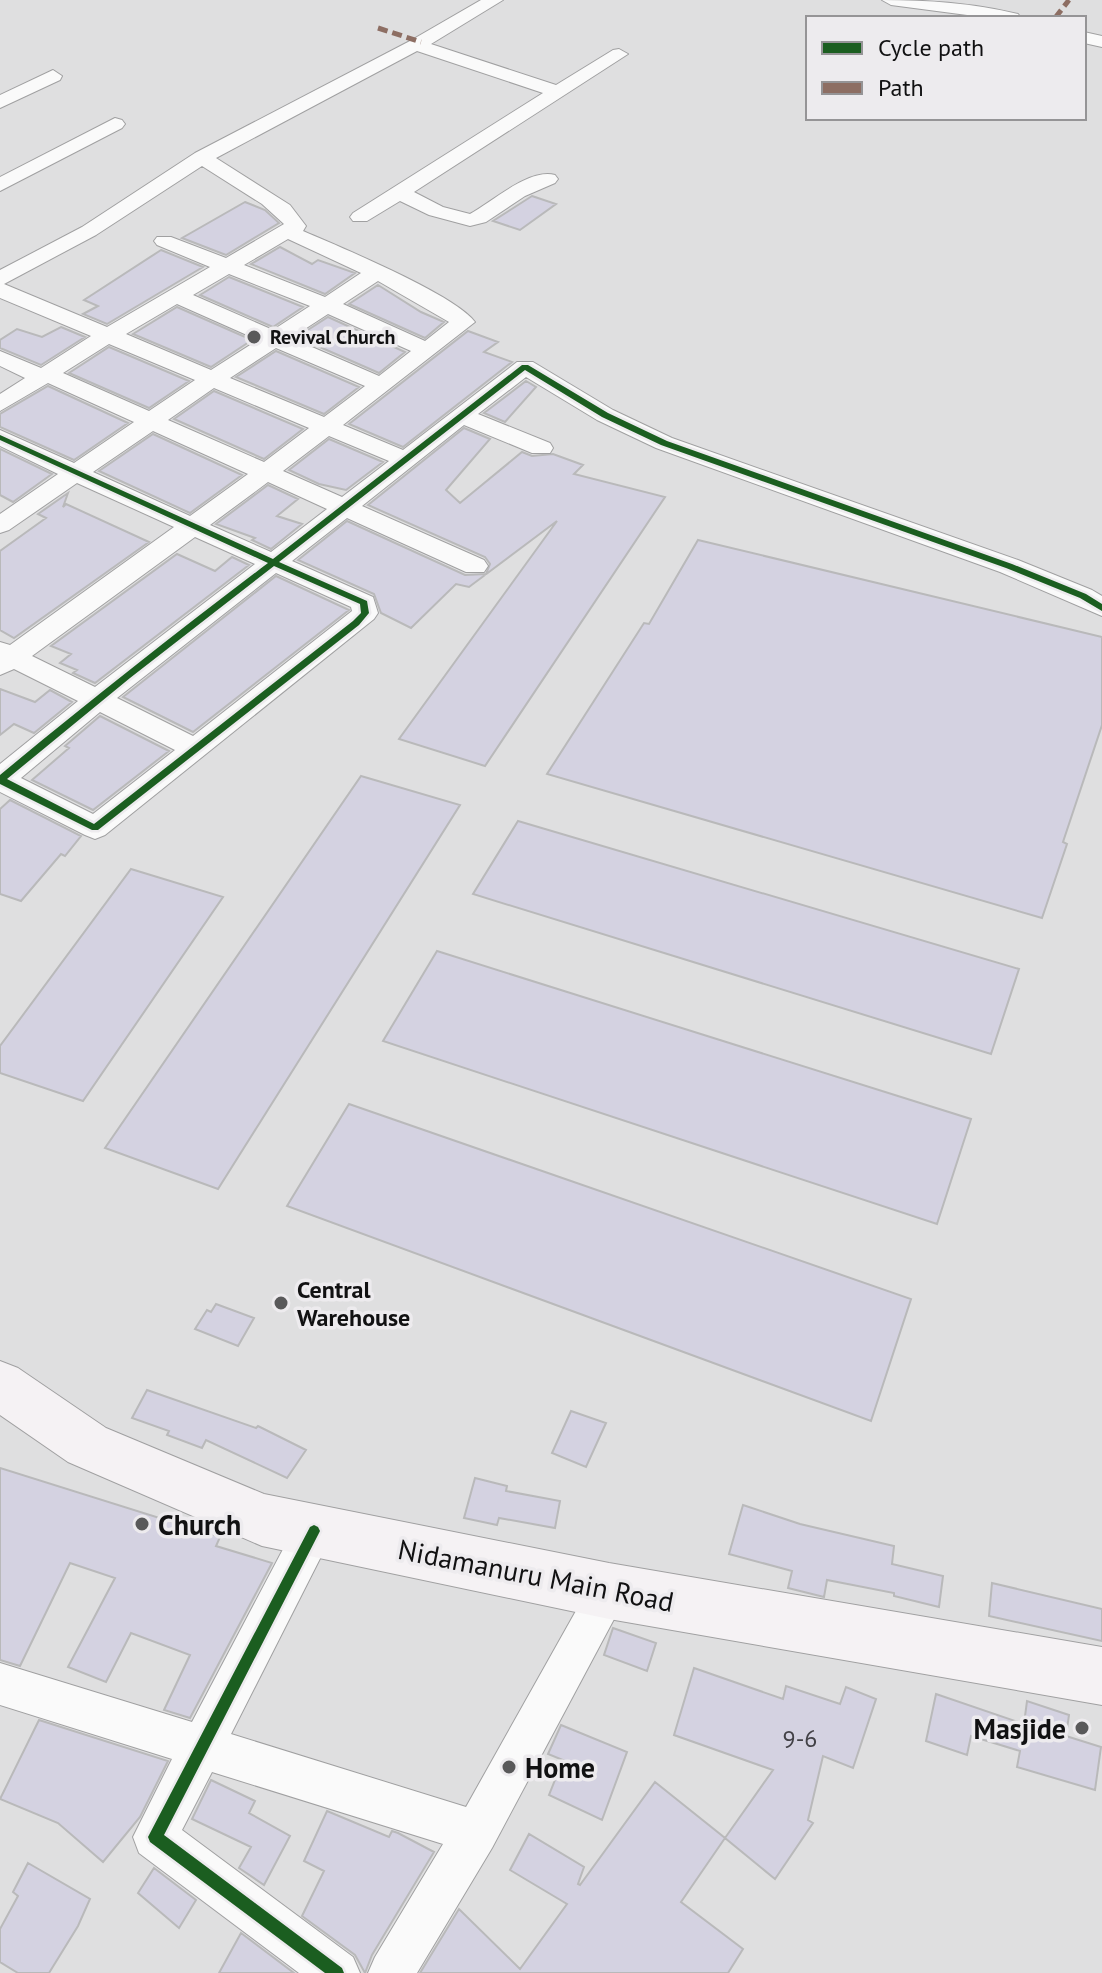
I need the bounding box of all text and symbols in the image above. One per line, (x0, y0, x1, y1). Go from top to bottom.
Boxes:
legend (806, 16, 1086, 120)
text: Cycle path (878, 32, 984, 63)
text: Path (878, 72, 924, 103)
place label: Revival Church (270, 324, 395, 350)
marker: Revival Church (245, 328, 263, 346)
place label: Central Warehouse (297, 1274, 410, 1333)
marker: Central Warehouse (272, 1294, 290, 1312)
place label: Church (158, 1506, 241, 1543)
marker: Church (133, 1515, 151, 1533)
street label: Nidamanuru Main Road (395, 1530, 677, 1620)
place label: Masjide (974, 1710, 1066, 1747)
marker: Masjide (1073, 1719, 1091, 1737)
house number: 9-6 (783, 1723, 817, 1754)
place label: Home (525, 1749, 595, 1786)
marker: Home (500, 1758, 518, 1776)

